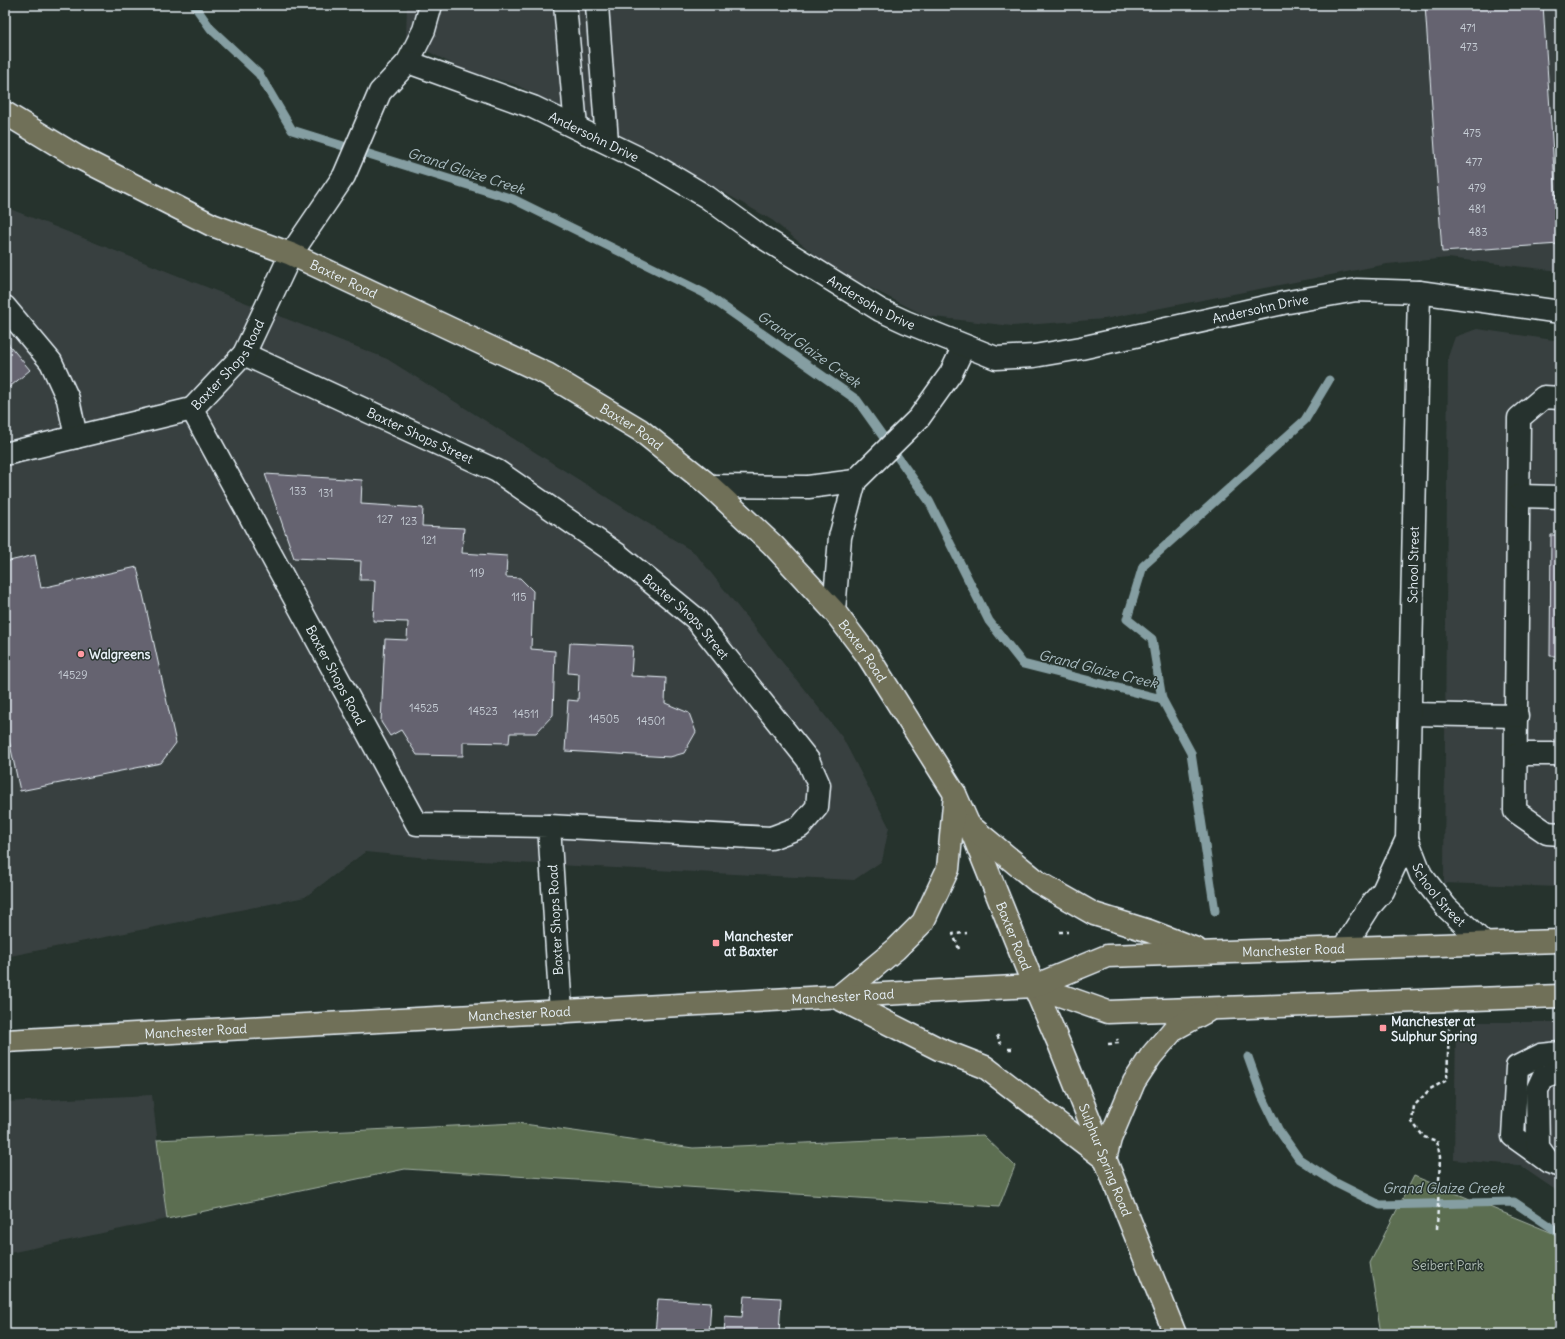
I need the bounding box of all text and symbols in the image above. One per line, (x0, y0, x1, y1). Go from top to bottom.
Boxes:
house number: 471 (1460, 21, 1476, 35)
house number: 473 (1460, 40, 1478, 54)
street label: Andersohn Drive (546, 108, 642, 166)
house number: 475 (1463, 126, 1481, 140)
water label: Grand Glaize Creek (405, 144, 527, 199)
house number: 477 (1465, 155, 1483, 169)
house number: 479 (1468, 181, 1486, 195)
house number: 481 (1468, 202, 1486, 216)
house number: 483 (1469, 225, 1487, 239)
street label: Baxter Road (307, 256, 380, 302)
street label: Andersohn Drive (824, 272, 918, 334)
street label: Andersohn Drive (1211, 291, 1310, 328)
water label: Grand Glaize Creek (754, 307, 865, 392)
street label: Baxter Shops Road (188, 316, 268, 414)
street label: Baxter Road (597, 400, 667, 454)
street label: Baxter Shops Street (364, 404, 476, 468)
house number: 133 (290, 484, 306, 498)
house number: 131 (319, 486, 333, 500)
house number: 127 (377, 512, 393, 526)
house number: 123 (401, 514, 417, 528)
street label: School Street (1404, 526, 1423, 603)
house number: 121 (422, 533, 436, 547)
house number: 119 (469, 566, 485, 580)
street label: Baxter Shops Street (639, 570, 733, 663)
house number: 115 (511, 590, 527, 604)
street label: Baxter Road (835, 617, 890, 686)
street label: Baxter Shops Road (302, 622, 369, 729)
place label: Walgreens (89, 646, 150, 663)
water label: Grand Glaize Creek (1037, 646, 1160, 693)
marker: Walgreens (76, 649, 86, 659)
house number: 14529 (58, 668, 88, 682)
house number: 14525 (409, 701, 439, 715)
house number: 14523 (468, 704, 498, 718)
house number: 14511 (513, 707, 539, 721)
house number: 14505 (589, 712, 619, 726)
house number: 14501 (637, 714, 665, 728)
street label: School Street (1408, 861, 1469, 931)
street label: Baxter Shops Road (544, 864, 567, 976)
street label: Baxter Road (992, 899, 1035, 973)
place label: Manchester at Baxter (724, 928, 794, 960)
marker: Manchester at Baxter (711, 938, 721, 948)
street label: Manchester Road (1242, 940, 1345, 961)
street label: Manchester Road (791, 985, 895, 1008)
street label: Manchester Road (468, 1003, 571, 1025)
place label: Manchester at Sulphur Spring (1391, 1013, 1477, 1045)
street label: Manchester Road (144, 1020, 248, 1043)
marker: Manchester at Sulphur Spring (1378, 1023, 1388, 1033)
street label: Sulphur Spring Road (1075, 1101, 1135, 1219)
water label: Grand Glaize Creek (1382, 1179, 1505, 1197)
park label: Seibert Park (1413, 1257, 1484, 1274)

